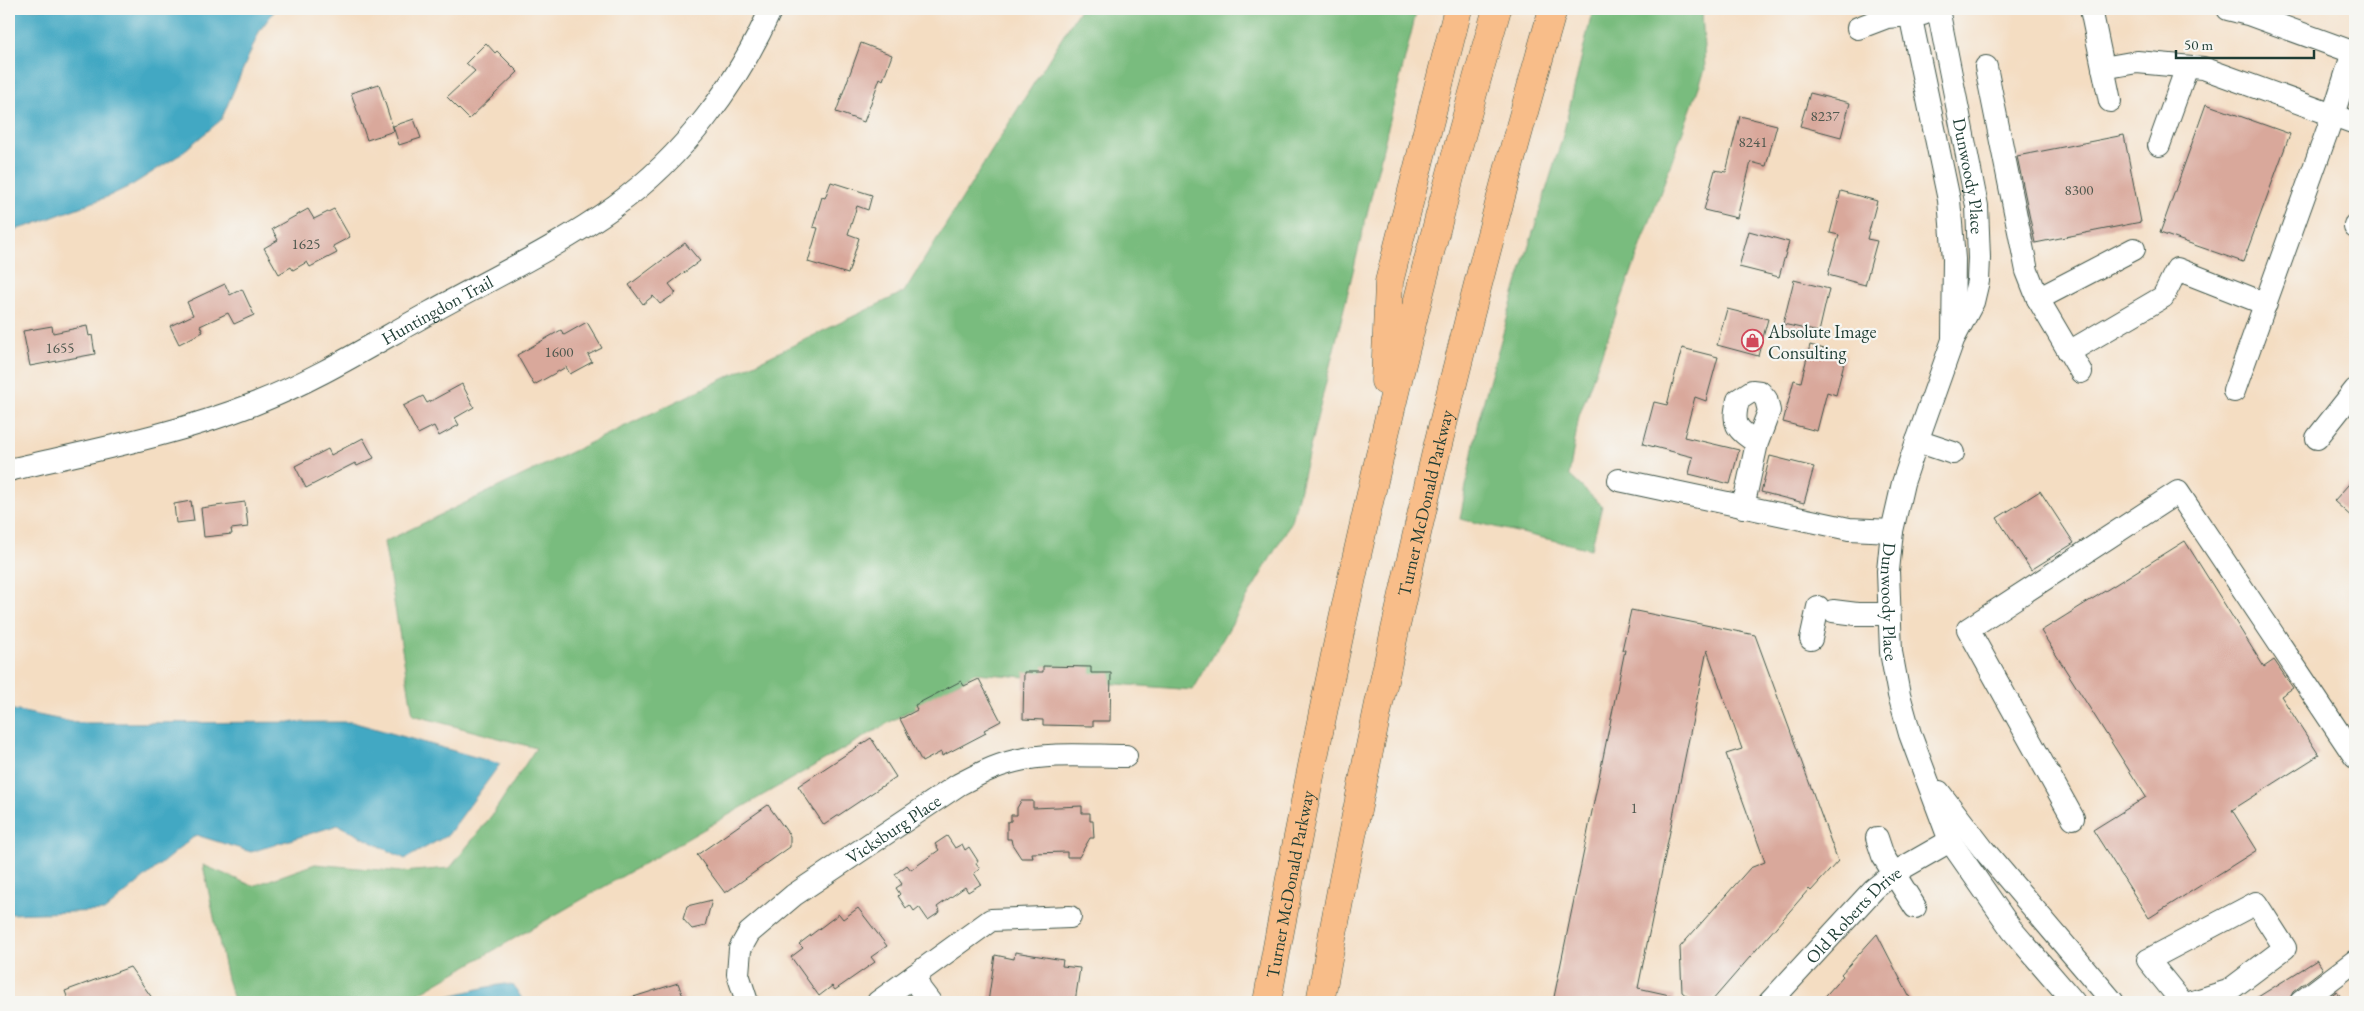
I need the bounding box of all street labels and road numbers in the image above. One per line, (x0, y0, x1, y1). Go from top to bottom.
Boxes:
street label: Dunwoody Place (1948, 116, 1990, 235)
street label: Huntingdon Trail (377, 269, 497, 349)
street label: Turner McDonald Parkway (1391, 407, 1458, 598)
street label: Dunwoody Place (1876, 542, 1904, 663)
street label: Turner McDonald Parkway (1260, 788, 1318, 980)
street label: Vicksburg Place (841, 789, 945, 869)
street label: Old Roberts Drive (1800, 860, 1905, 968)

